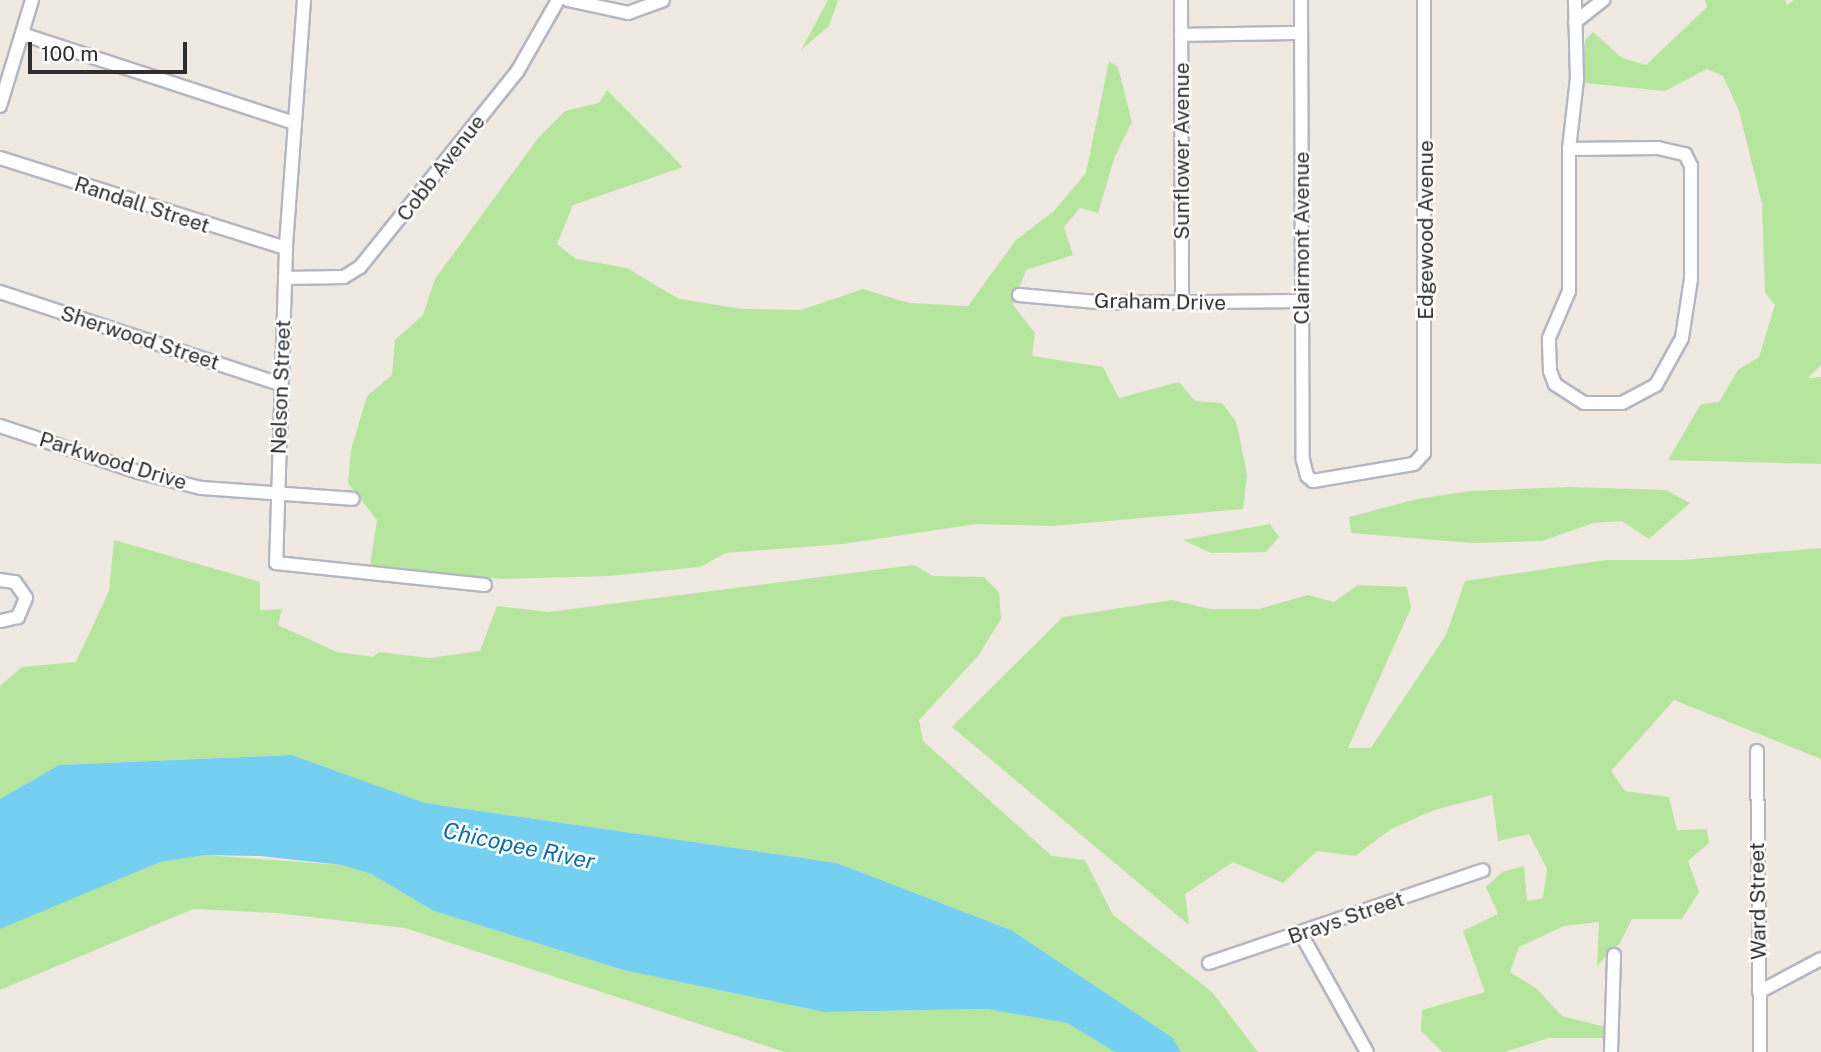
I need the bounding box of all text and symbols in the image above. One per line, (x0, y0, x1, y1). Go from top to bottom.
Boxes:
scale bar (32, 28, 191, 72)
text: 100 m (41, 41, 98, 66)
street label: Sunflower Avenue (1169, 62, 1195, 240)
street label: Cobb Avenue (391, 110, 491, 226)
street label: Edgewood Avenue (1413, 140, 1439, 320)
street label: Clairmont Avenue (1289, 152, 1315, 324)
street label: Randall Street (71, 171, 213, 239)
street label: Graham Drive (1094, 288, 1226, 316)
street label: Sherwood Street (57, 300, 223, 376)
street label: Nelson Street (266, 319, 296, 455)
street label: Parkwood Drive (36, 427, 190, 495)
water label: Chicopee River (440, 816, 598, 876)
street label: Ward Street (1744, 842, 1772, 960)
street label: Brays Street (1285, 886, 1407, 950)

